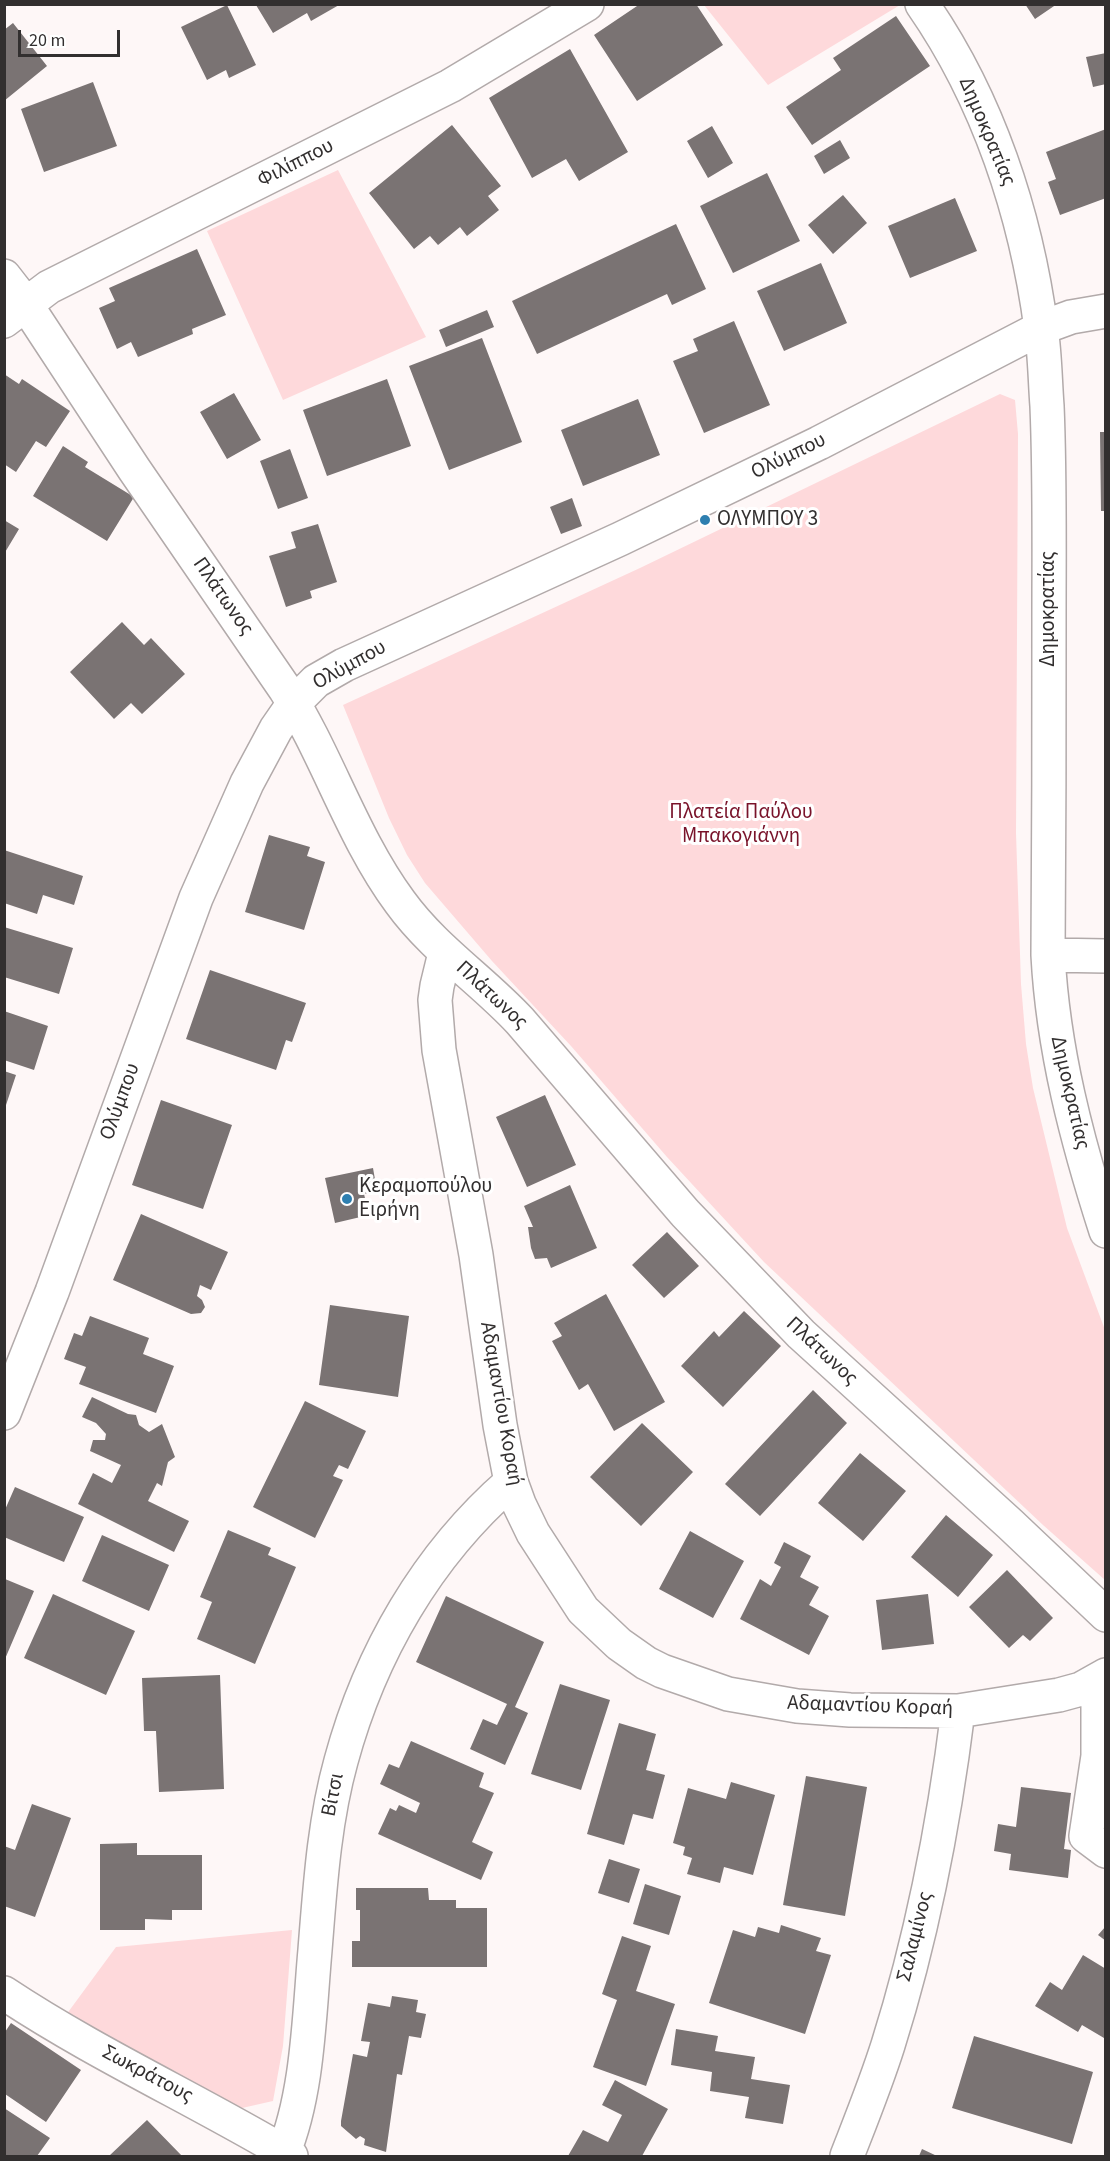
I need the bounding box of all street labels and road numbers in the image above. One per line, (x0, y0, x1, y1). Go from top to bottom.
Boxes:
street label: Δημοκρατίας (952, 74, 1020, 190)
street label: Φιλίππου (254, 134, 338, 194)
street label: Ολύμπου (748, 428, 830, 486)
street label: Δημοκρατίας (1036, 551, 1062, 667)
street label: Πλάτωνος (186, 553, 258, 641)
street label: Ολύμπου (309, 636, 391, 696)
street label: Πλάτωνος (450, 956, 532, 1036)
street label: Δημοκρατίας (1044, 1034, 1094, 1152)
street label: Ολύμπου (95, 1060, 147, 1144)
street label: Πλάτωνος (780, 1312, 862, 1392)
street label: Αδαμαντίου Κοραή (473, 1320, 527, 1488)
street label: Αδαμαντίου Κοραή (787, 1692, 953, 1722)
street label: Βίτσι (317, 1771, 351, 1819)
street label: Σαλαμίνος (893, 1889, 939, 1985)
street label: Σωκράτους (97, 2041, 197, 2109)

